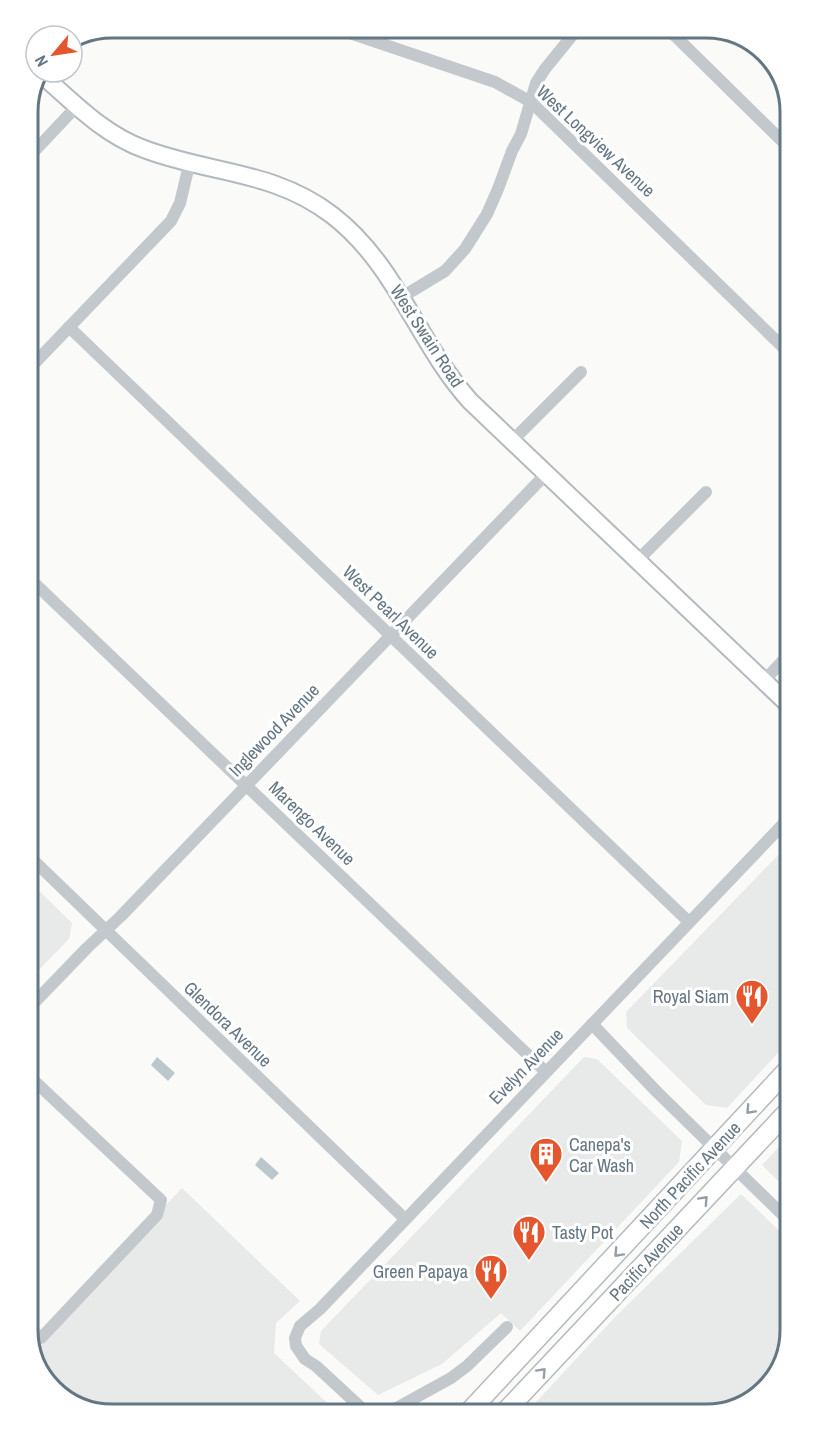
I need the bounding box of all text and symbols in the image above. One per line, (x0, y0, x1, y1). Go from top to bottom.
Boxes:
north arrow (24, 24, 84, 84)
text: N (29, 52, 53, 71)
street label: West Longview Avenue (531, 79, 661, 203)
street label: West Swain Road (384, 280, 470, 392)
street label: West Pearl Avenue (337, 560, 445, 664)
street label: Inglewood Avenue (223, 678, 325, 782)
street label: Marengo Avenue (263, 775, 361, 871)
street label: Glendora Avenue (178, 975, 278, 1073)
restaurant icon: Royal Siam (734, 978, 770, 1025)
place label: Royal Siam (653, 984, 729, 1009)
street label: Evelyn Avenue (483, 1022, 569, 1110)
one-way arrow (747, 1102, 758, 1113)
street label: North Pacific Avenue (634, 1116, 746, 1234)
place label: Canepa's Car Wash (569, 1132, 634, 1178)
building icon: Canepa's Car Wash (528, 1136, 564, 1183)
one-way arrow (697, 1196, 708, 1207)
restaurant icon: Tasty Pot (511, 1214, 547, 1261)
street label: Pacific Avenue (603, 1218, 689, 1306)
place label: Tasty Pot (552, 1220, 613, 1245)
one-way arrow (614, 1246, 625, 1256)
restaurant icon: Green Papaya (473, 1253, 509, 1300)
place label: Green Papaya (373, 1259, 468, 1284)
one-way arrow (535, 1369, 546, 1379)

